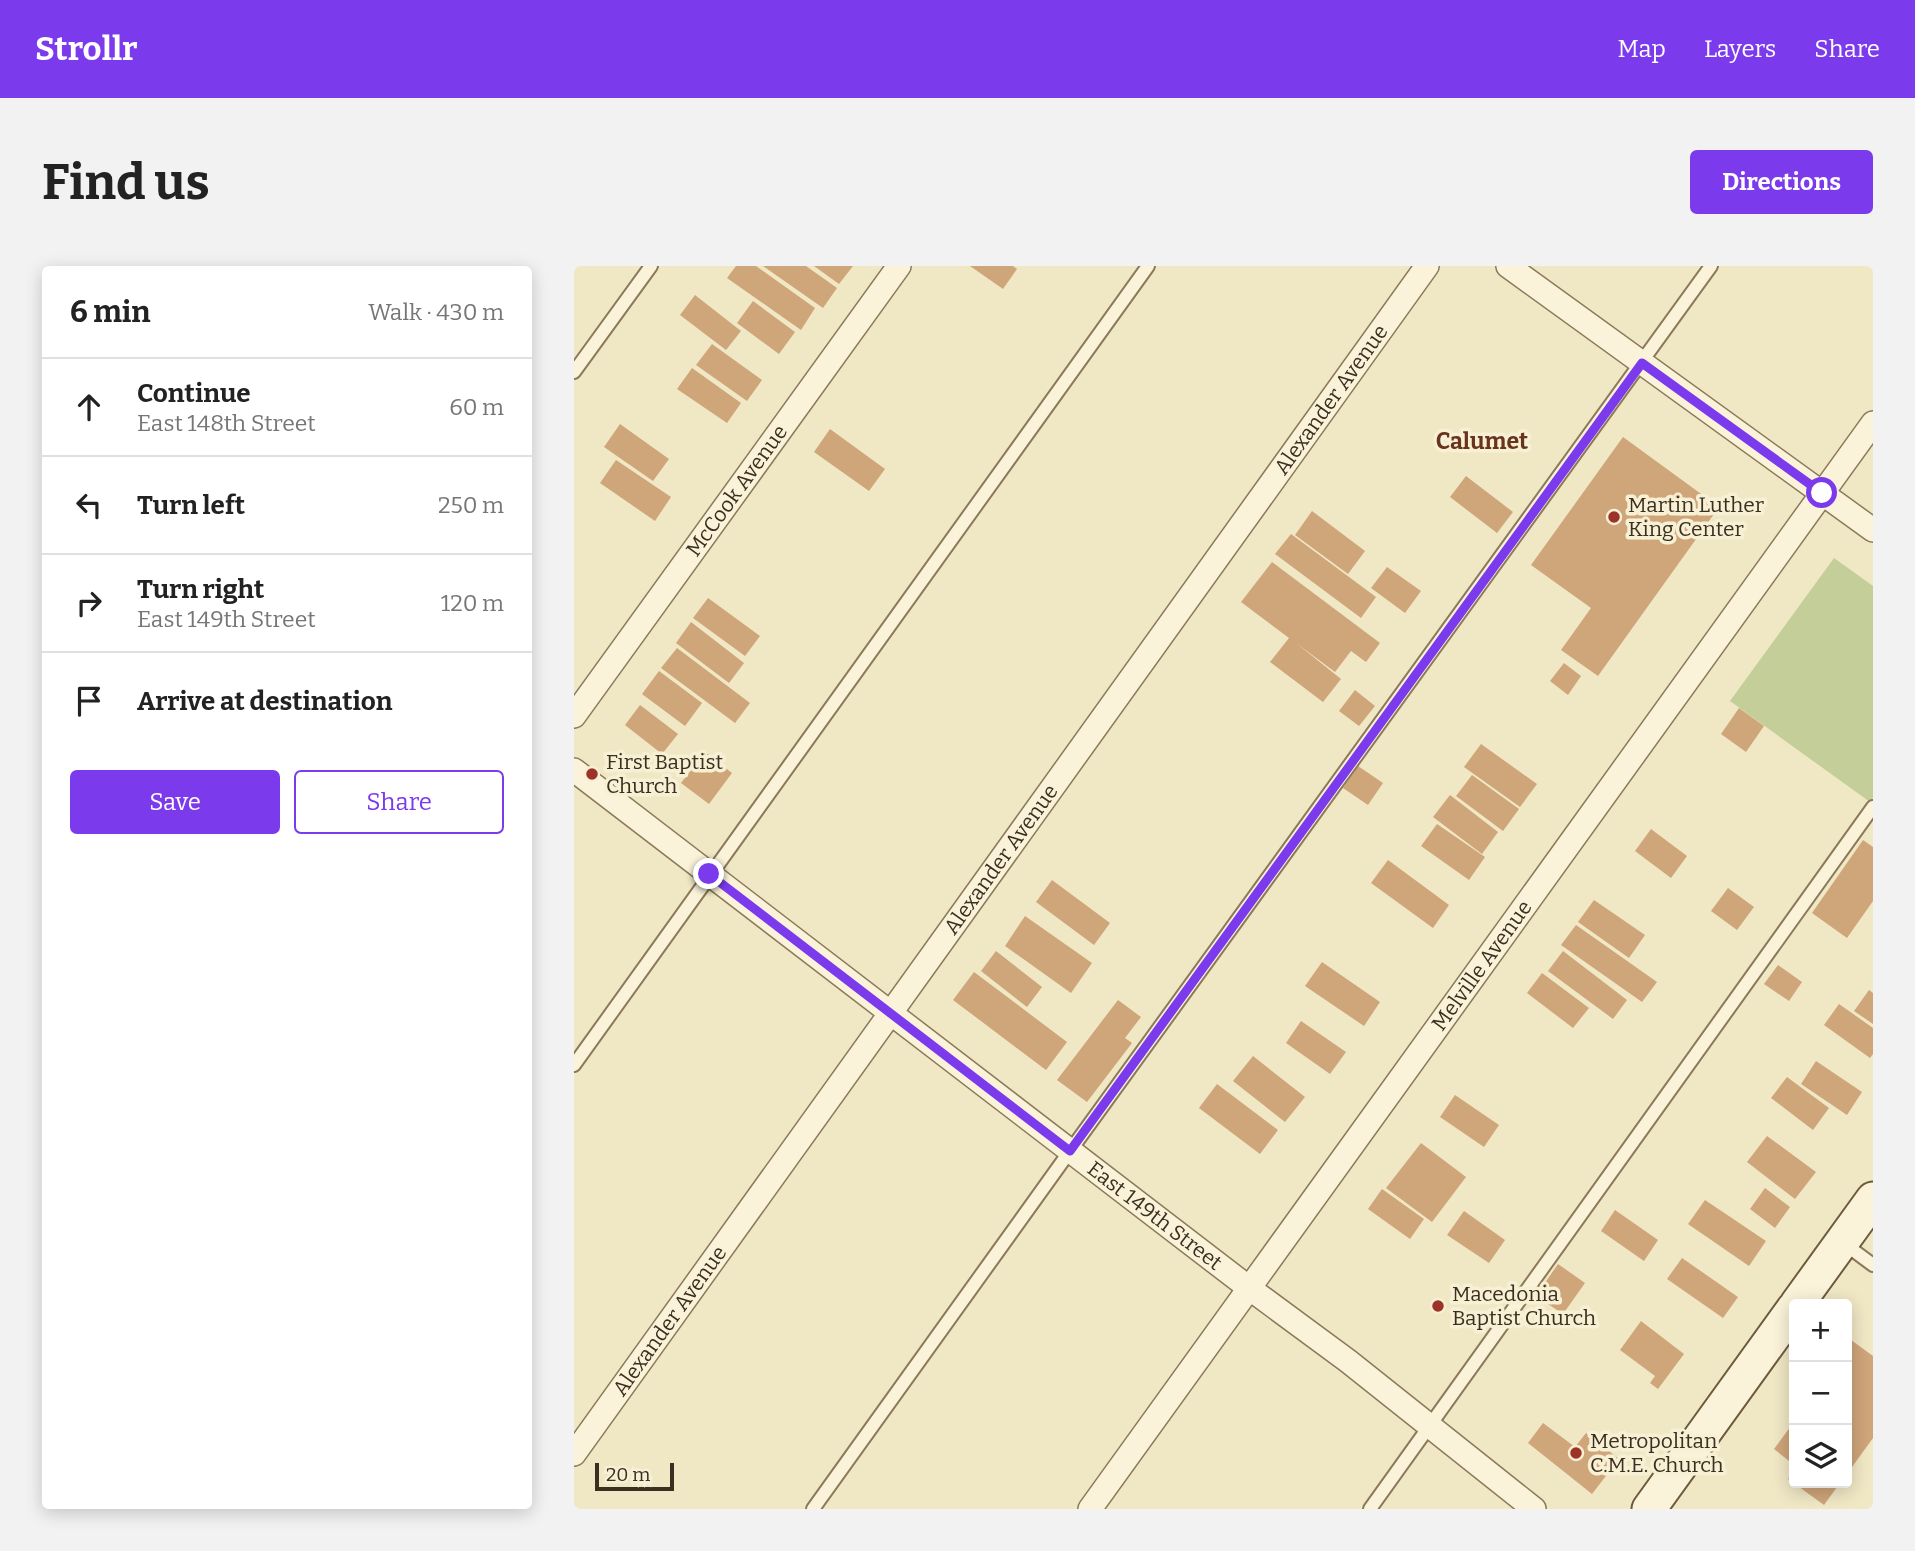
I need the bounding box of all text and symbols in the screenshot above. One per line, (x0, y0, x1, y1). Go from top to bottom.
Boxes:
text: Strollr (35, 29, 138, 69)
text: Map (1618, 35, 1666, 63)
text: Layers (1704, 35, 1776, 63)
text: Share (1814, 35, 1880, 63)
button: Directions (1690, 150, 1873, 214)
text: Find us (42, 153, 210, 212)
text: 6 min (70, 294, 151, 330)
text: Walk · 430 m (368, 298, 504, 326)
street label: Alexander Avenue (1268, 319, 1394, 480)
text: Continue (137, 378, 251, 409)
icon: ahead (70, 388, 108, 426)
text: 60 m (449, 393, 504, 421)
text: East 148th Street (137, 409, 316, 437)
street label: McCook Avenue (680, 420, 793, 562)
district label: Calumet (1436, 427, 1528, 455)
route start (1806, 477, 1837, 508)
icon: left (70, 486, 108, 524)
text: Turn left (137, 490, 245, 521)
text: 250 m (438, 491, 504, 519)
place label: Martin Luther King Center (1628, 492, 1764, 542)
marker: Martin Luther King Center (1606, 509, 1622, 525)
text: Turn right (137, 574, 264, 605)
icon: right (70, 584, 108, 622)
text: 120 m (441, 589, 504, 617)
text: East 149th Street (137, 605, 316, 633)
icon: arrive (70, 682, 108, 720)
text: Arrive at destination (137, 686, 392, 717)
place label: First Baptist Church (606, 749, 724, 799)
marker: First Baptist Church (584, 766, 600, 782)
button: Save (70, 770, 280, 834)
button: Share (294, 770, 504, 834)
street label: Alexander Avenue (938, 779, 1064, 940)
route end (693, 858, 724, 889)
street label: Melville Avenue (1426, 895, 1538, 1036)
street label: East 149th Street (1082, 1156, 1228, 1276)
street label: Alexander Avenue (607, 1241, 732, 1401)
place label: Macedonia Baptist Church (1452, 1281, 1596, 1331)
marker: Macedonia Baptist Church (1430, 1298, 1446, 1314)
map controls (1789, 1299, 1852, 1488)
button: + (1789, 1299, 1852, 1362)
button: − (1789, 1362, 1852, 1425)
button: layers (1789, 1425, 1852, 1488)
place label: Metropolitan C.M.E. Church (1590, 1428, 1724, 1478)
marker: Metropolitan C.M.E. Church (1568, 1445, 1584, 1461)
scale bar (595, 1460, 674, 1492)
text: 20 m (606, 1463, 650, 1486)

